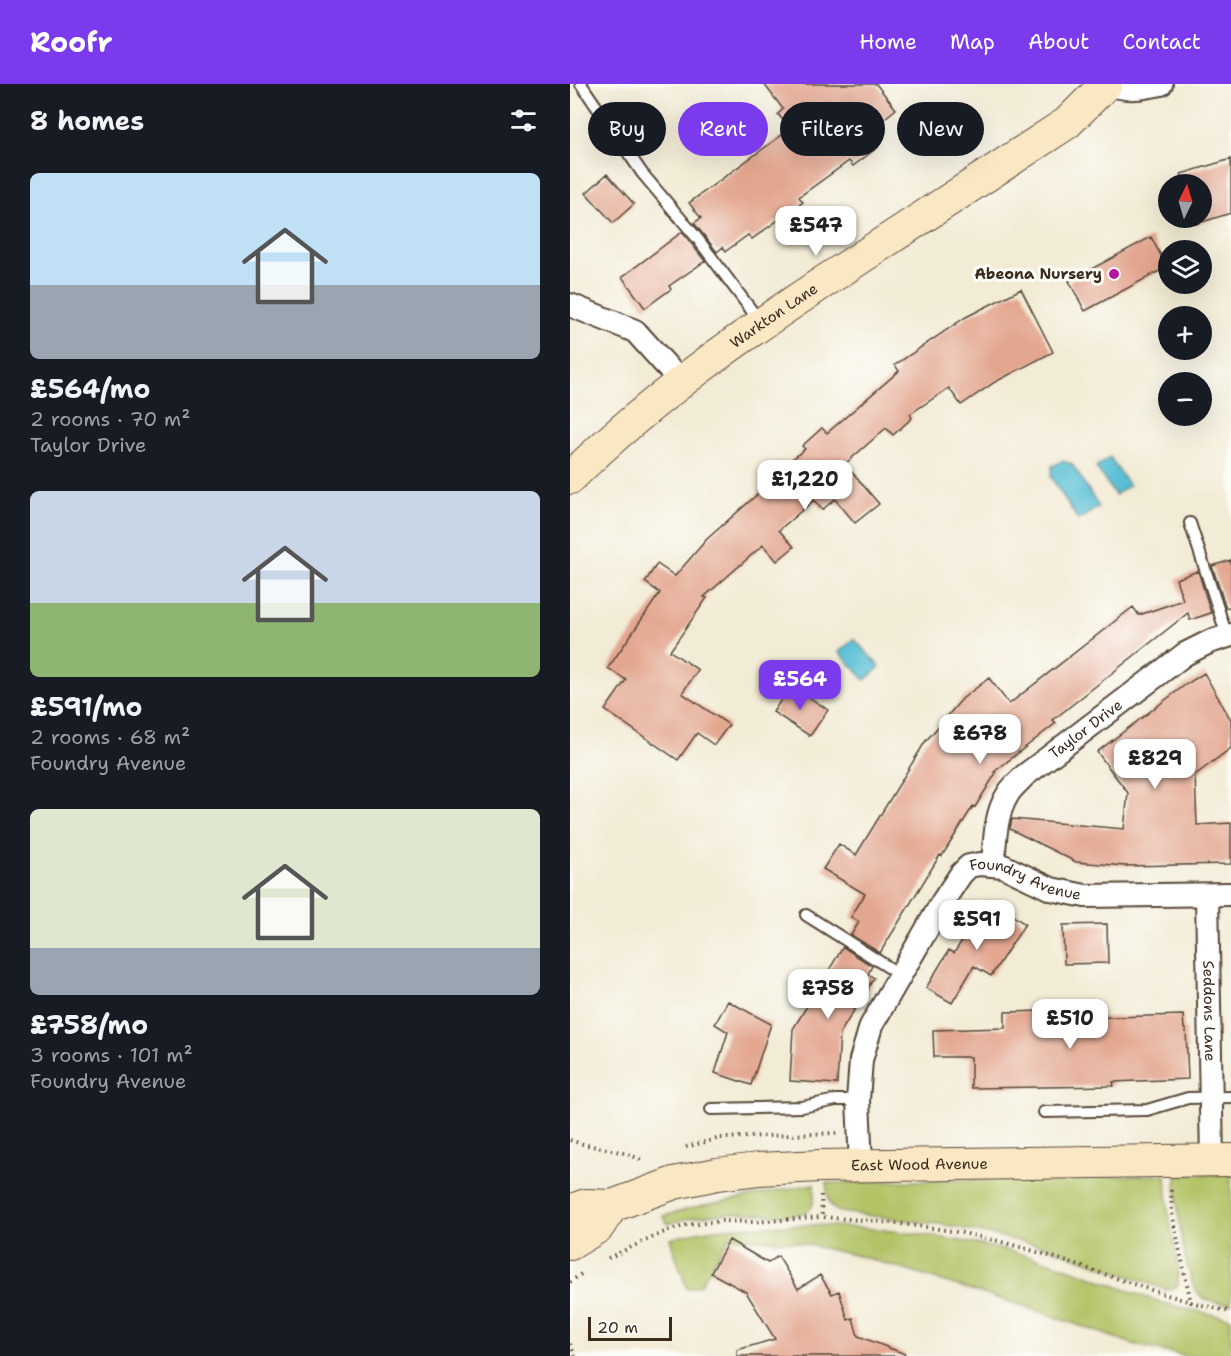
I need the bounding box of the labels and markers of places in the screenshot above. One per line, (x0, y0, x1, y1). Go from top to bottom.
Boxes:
pin: £547 (780, 206, 852, 257)
place label: Abeona Nursery (974, 264, 1102, 284)
marker: Abeona Nursery (1107, 267, 1121, 281)
pin: £1,220 (756, 460, 854, 511)
pin: £564 (764, 660, 836, 711)
pin: £678 (944, 714, 1016, 765)
pin: £829 (1119, 739, 1191, 790)
pin: £591 (941, 900, 1013, 951)
pin: £758 (792, 969, 864, 1020)
pin: £510 (1034, 999, 1106, 1050)

